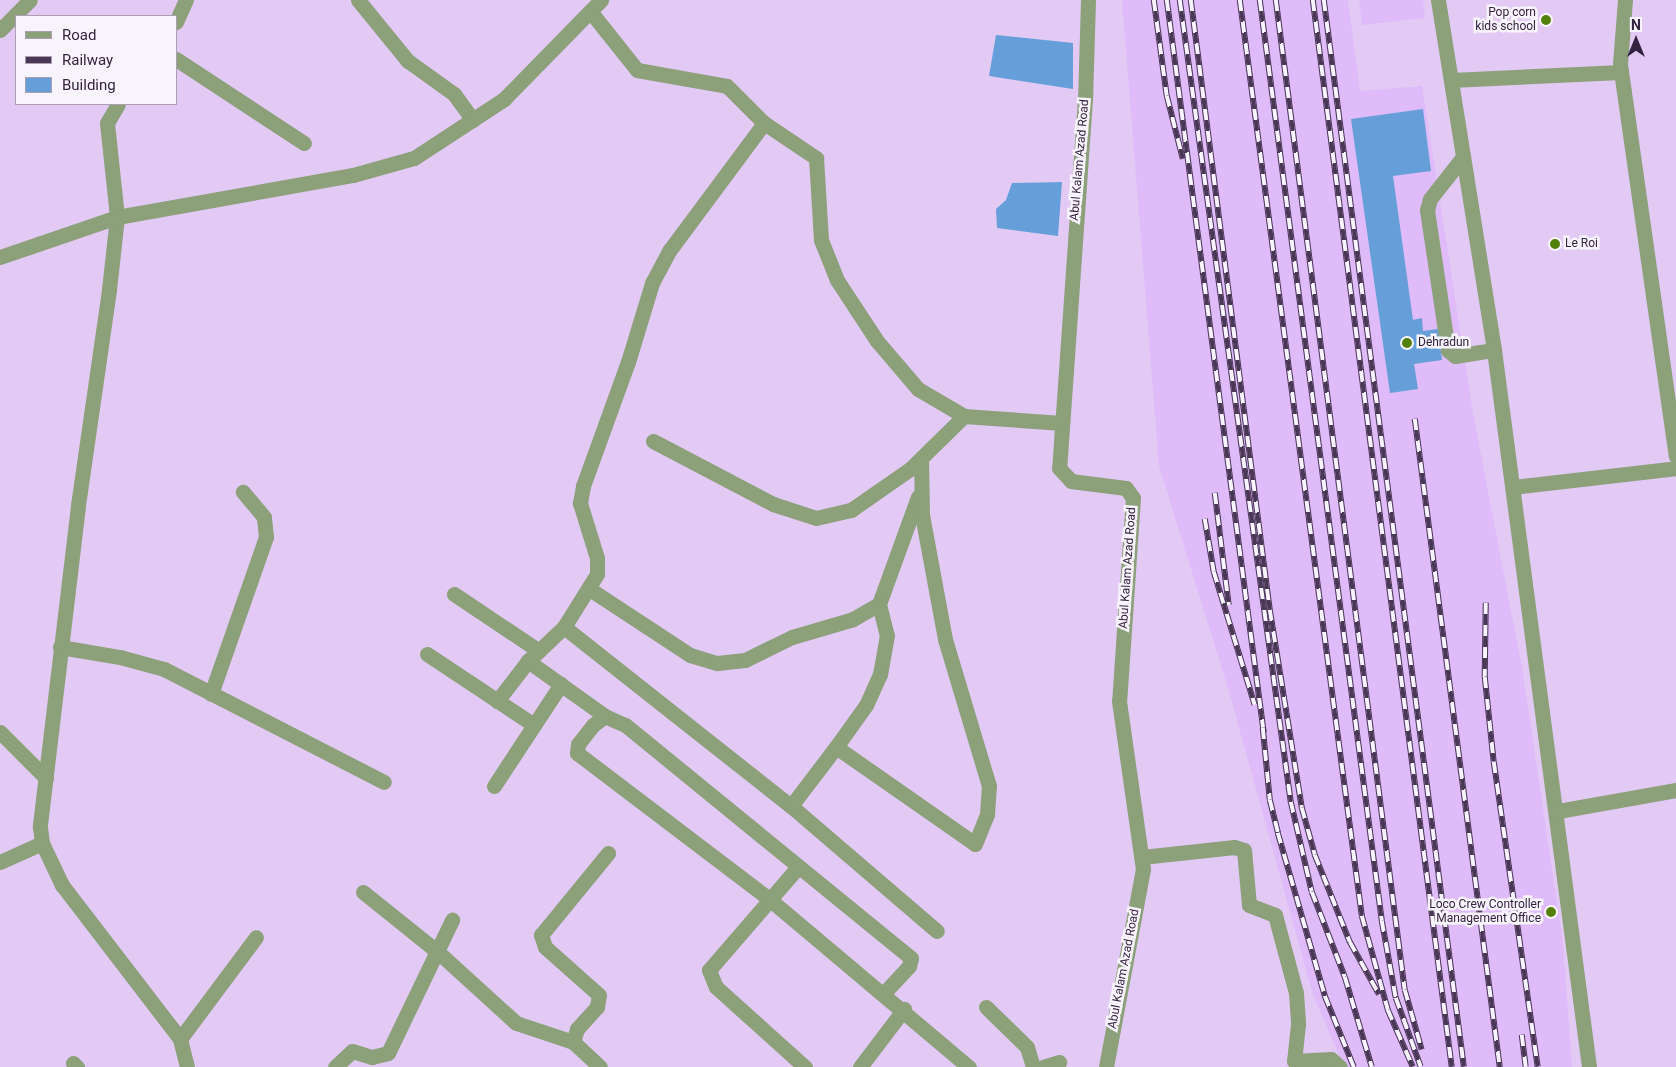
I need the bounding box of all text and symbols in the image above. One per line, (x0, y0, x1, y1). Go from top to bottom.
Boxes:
place label: Pop corn kids school (1475, 6, 1536, 34)
marker: Pop corn kids school (1540, 14, 1552, 26)
legend (15, 15, 178, 105)
north arrow (1611, 15, 1661, 65)
text: N (1631, 17, 1641, 33)
text: Road (62, 26, 96, 44)
text: Railway (62, 51, 113, 69)
text: Building (62, 76, 116, 94)
street label: Abul Kalam Azad Road (1068, 99, 1092, 221)
place label: Le Roi (1565, 237, 1598, 251)
marker: Le Roi (1549, 238, 1561, 250)
marker: Dehradun (1400, 336, 1414, 350)
place label: Dehradun (1418, 336, 1469, 350)
street label: Abul Kalam Azad Road (1117, 507, 1139, 629)
place label: Loco Crew Controller Management Office (1429, 898, 1541, 926)
marker: Loco Crew Controller Management Office (1545, 906, 1557, 918)
street label: Abul Kalam Azad Road (1105, 908, 1143, 1030)

